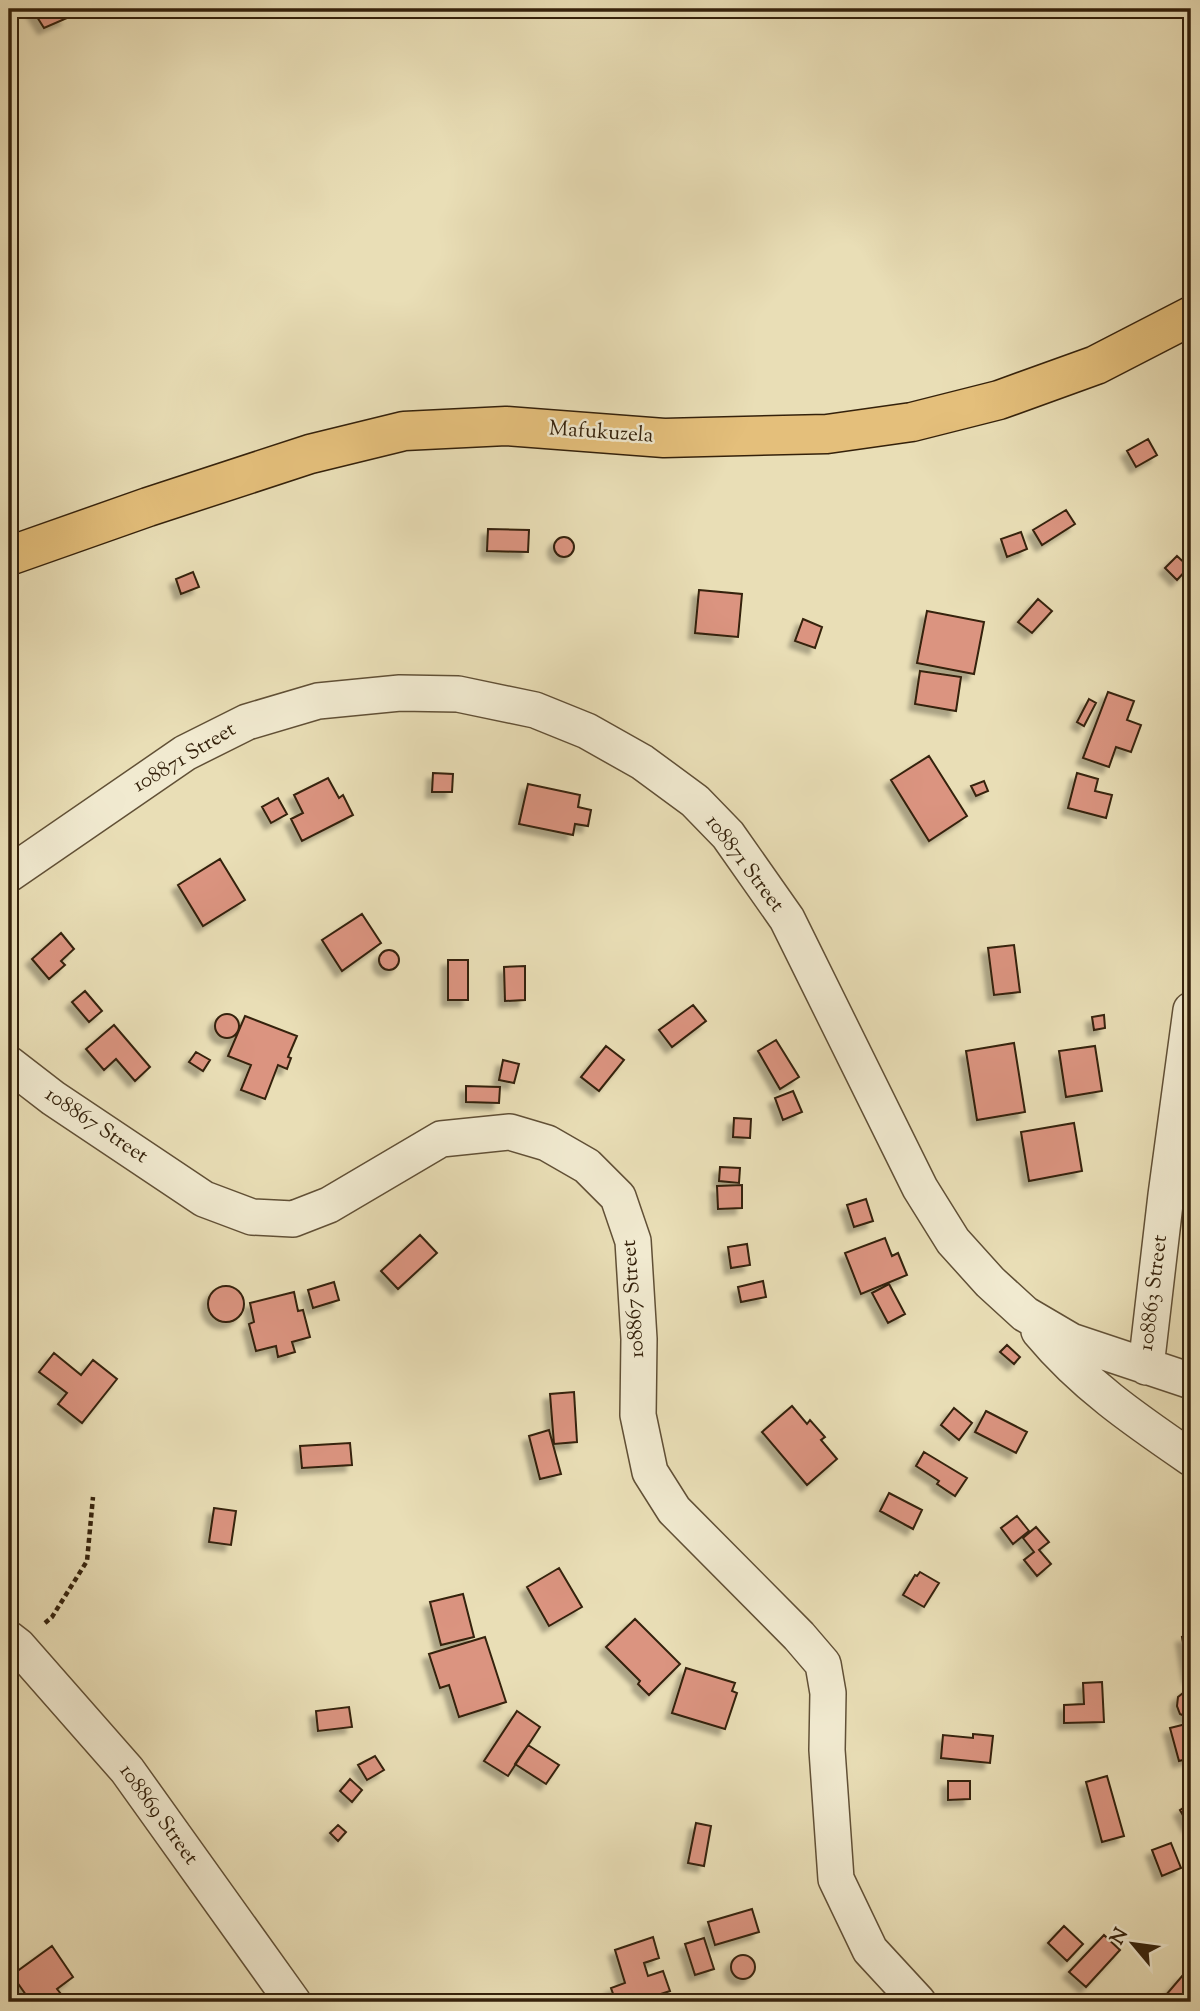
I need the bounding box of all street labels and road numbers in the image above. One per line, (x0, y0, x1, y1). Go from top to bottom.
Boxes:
street label: Mafukuzela (548, 414, 655, 452)
street label: 108871 Street (128, 715, 242, 801)
street label: 108871 Street (697, 809, 791, 919)
street label: 108867 Street (38, 1080, 154, 1172)
street label: 108863 Street (1132, 1233, 1176, 1353)
street label: 108867 Street (615, 1239, 653, 1359)
street label: 108869 Street (111, 1758, 205, 1872)

